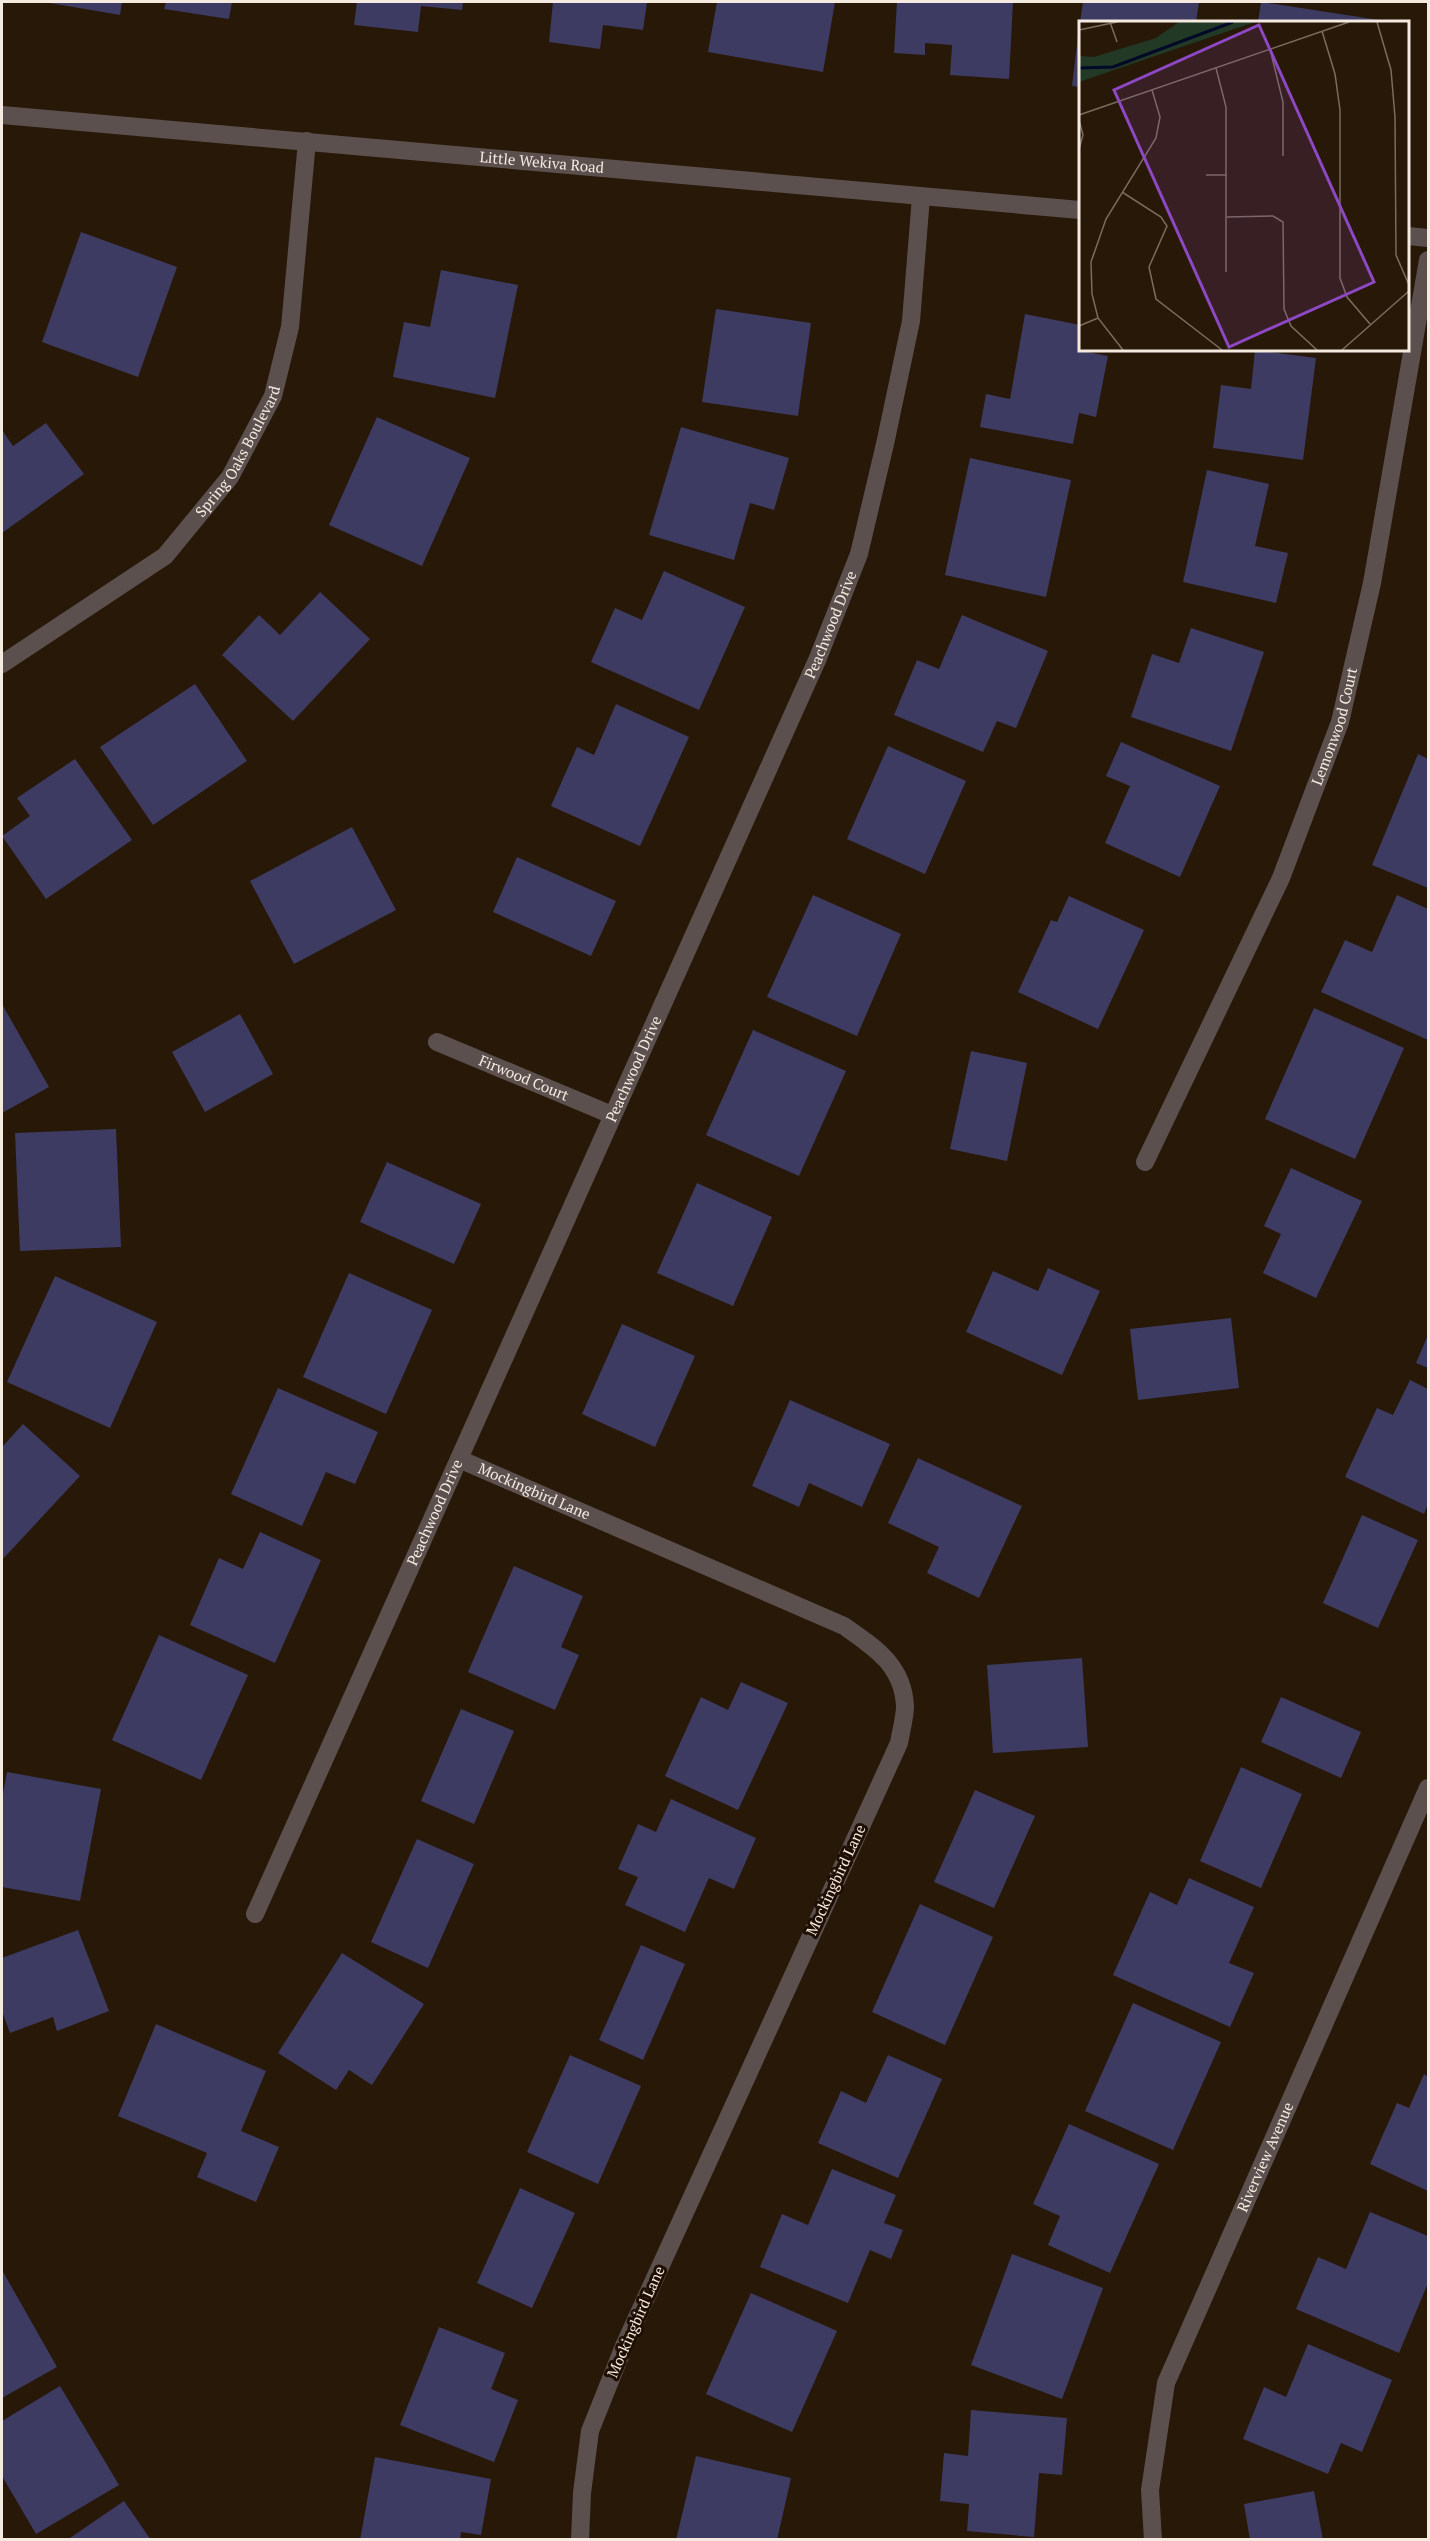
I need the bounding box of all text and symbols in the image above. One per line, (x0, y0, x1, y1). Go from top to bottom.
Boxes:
inset map (1079, 21, 1409, 351)
street label: Little Wekiva Road (479, 146, 605, 177)
street label: Spring Oaks Boulevard (190, 384, 284, 521)
street label: Peachwood Drive (799, 568, 860, 681)
street label: Lemonwood Court (1306, 665, 1361, 788)
street label: Peachwood Drive (600, 1012, 665, 1125)
street label: Firwood Court (476, 1050, 572, 1105)
street label: Peachwood Drive (402, 1456, 467, 1568)
street label: Mockingbird Lane (476, 1458, 594, 1524)
street label: Mockingbird Lane (801, 1821, 870, 1938)
street label: Riverview Avenue (1232, 2099, 1297, 2215)
street label: Mockingbird Lane (602, 2263, 669, 2380)

